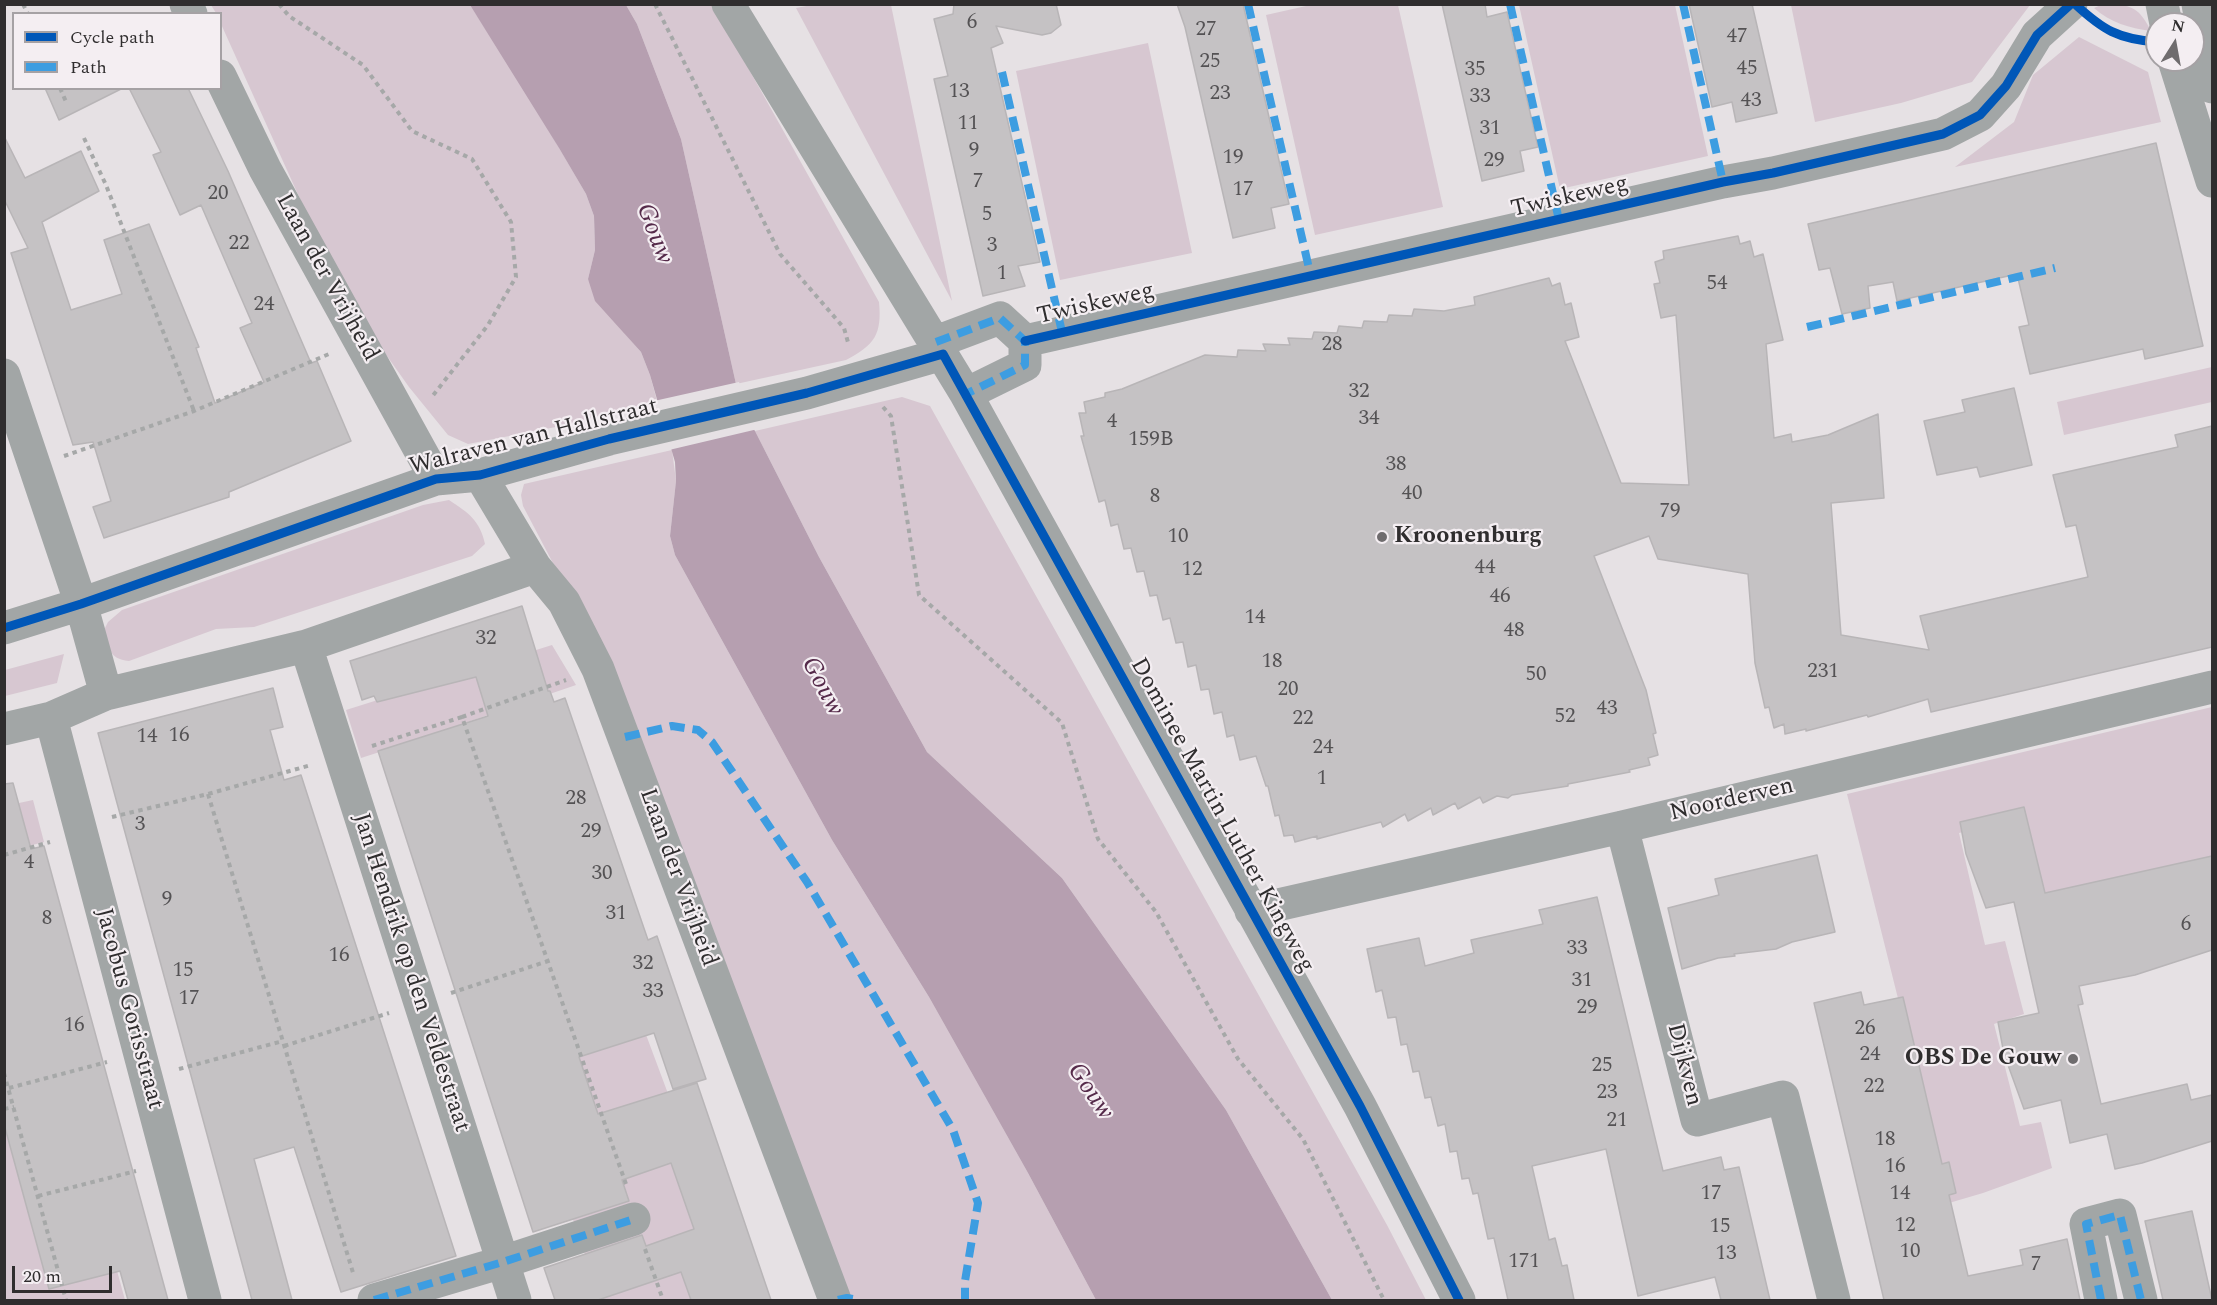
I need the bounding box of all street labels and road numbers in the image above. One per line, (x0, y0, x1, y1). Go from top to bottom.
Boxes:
street label: Twiskeweg (1509, 171, 1631, 225)
street label: Laan der Vrijheid (268, 189, 384, 367)
street label: Twiskeweg (1035, 278, 1157, 332)
street label: Walraven van Hallstraat (407, 393, 661, 483)
street label: Dominee Martin Luther Kingweg (1122, 654, 1320, 978)
street label: Noorderven (1667, 773, 1797, 829)
street label: Laan der Vrijheid (631, 785, 723, 971)
street label: Jan Hendrik op den Veldestraat (345, 810, 475, 1136)
street label: Jacobus Gorisstraat (87, 905, 169, 1113)
street label: Dijkven (1659, 1021, 1707, 1109)

